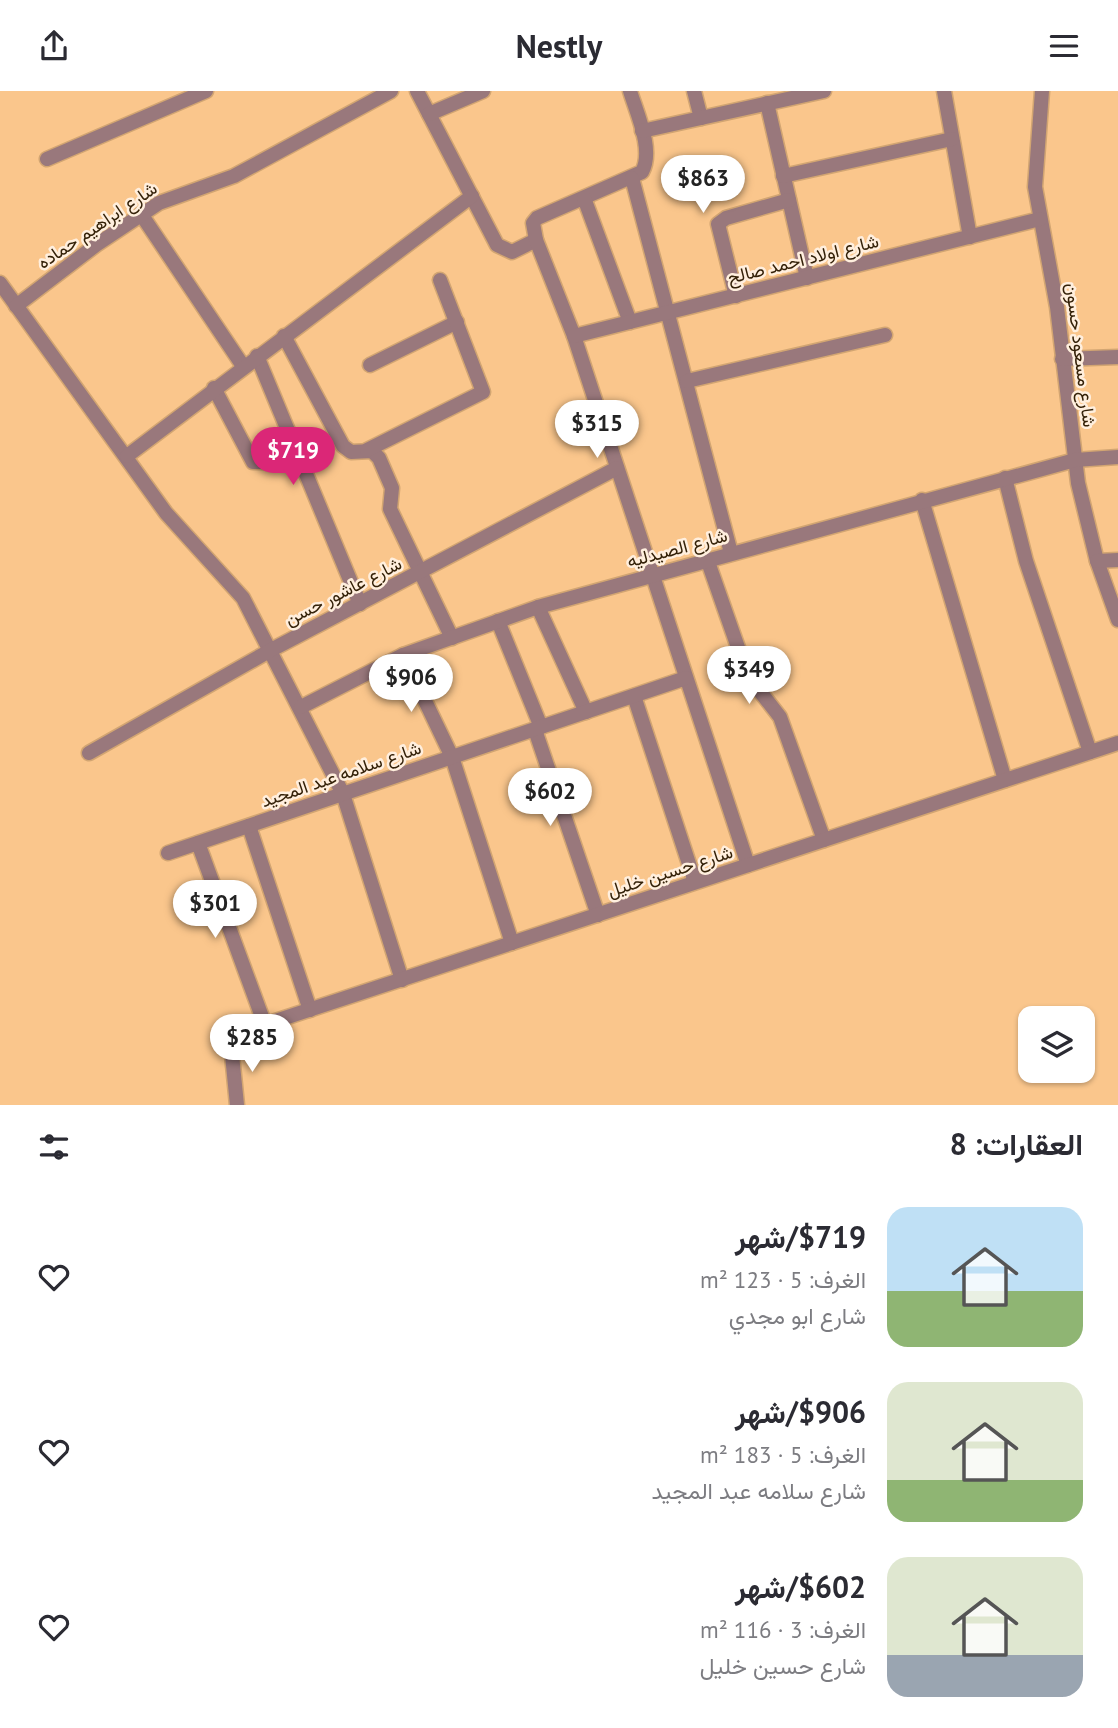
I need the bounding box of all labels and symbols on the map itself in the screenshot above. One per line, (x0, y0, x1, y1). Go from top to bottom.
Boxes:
pin: $863 (662, 155, 744, 215)
street label: شارع ابراهيم حماده (33, 176, 162, 274)
street label: شارع اولاد احمد صالح (725, 229, 881, 290)
street label: شارع مسعود حسون (1060, 282, 1101, 428)
pin: $315 (556, 401, 638, 460)
pin: $719 (252, 427, 334, 487)
street label: شارع الصيدليه (624, 524, 730, 573)
street label: شارع عاشور حسن (281, 552, 406, 631)
pin: $349 (708, 647, 790, 706)
pin: $906 (370, 655, 452, 714)
street label: شارع سلامه عبد المجيد (258, 736, 424, 813)
pin: $602 (509, 769, 591, 828)
street label: شارع حسين خليل (605, 840, 736, 903)
pin: $301 (174, 881, 256, 940)
pin: $285 (211, 1014, 293, 1074)

